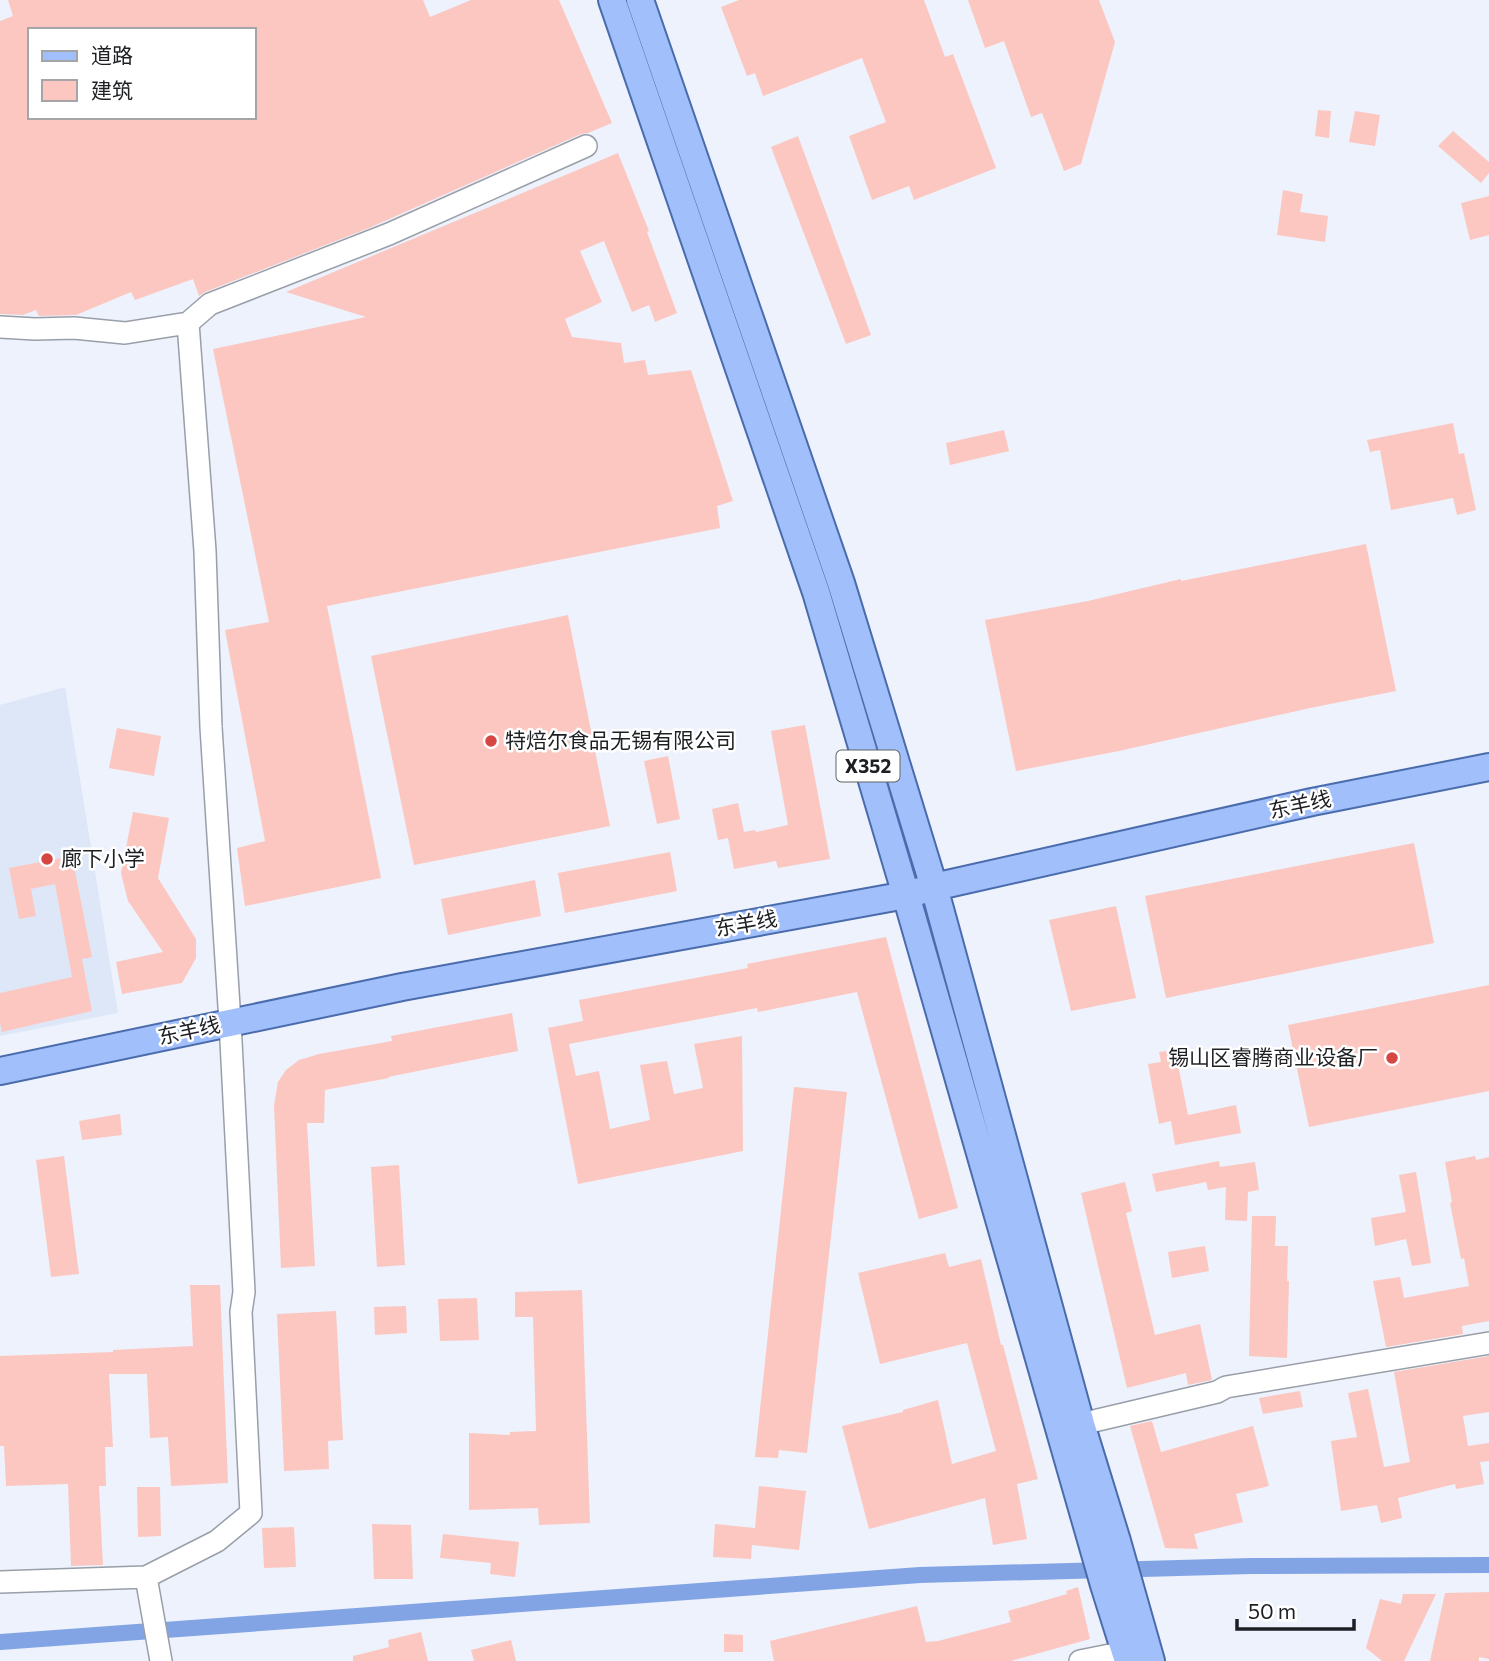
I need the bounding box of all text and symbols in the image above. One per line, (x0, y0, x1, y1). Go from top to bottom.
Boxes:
legend (28, 28, 256, 119)
text: 道路 (91, 42, 133, 67)
text: 建筑 (91, 77, 133, 102)
place label: 特焙尔食品无锡有限公司 (505, 727, 736, 752)
marker: 特焙尔食品无锡有限公司 (483, 733, 499, 749)
road number: X352 (836, 750, 900, 782)
street label: 东羊线 (1266, 785, 1333, 822)
place label: 廊下小学 (61, 845, 145, 870)
marker: 廊下小学 (39, 851, 55, 867)
street label: 东羊线 (713, 905, 779, 940)
street label: 东羊线 (155, 1011, 222, 1048)
place label: 锡山区睿腾商业设备厂 (1168, 1044, 1378, 1069)
marker: 锡山区睿腾商业设备厂 (1384, 1050, 1400, 1066)
scale bar (1237, 1588, 1354, 1632)
text: 50 m (1248, 1598, 1296, 1623)

